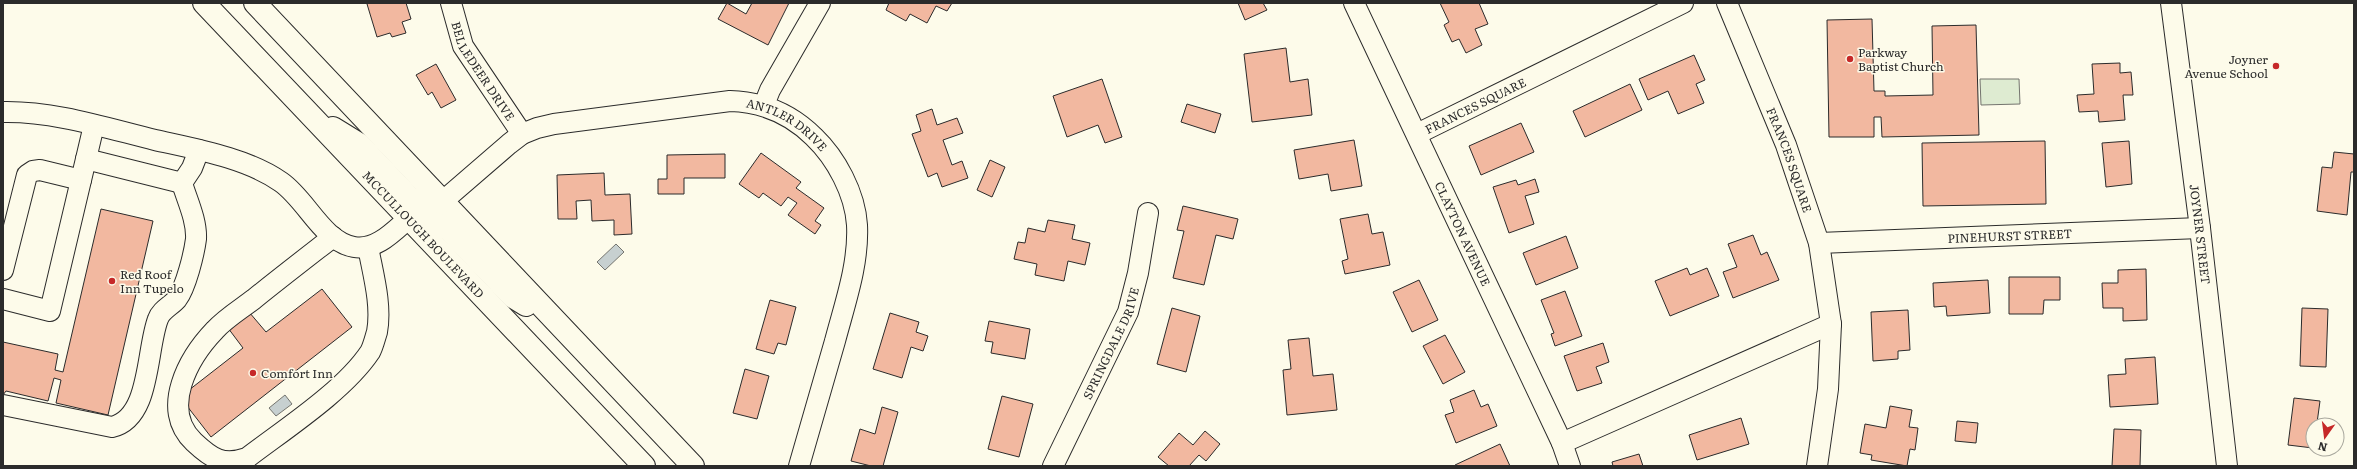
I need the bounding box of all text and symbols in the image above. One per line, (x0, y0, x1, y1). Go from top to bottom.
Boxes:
street label: BELLEDEER DRIVE (448, 19, 520, 124)
place label: Parkway Baptist Church (1858, 43, 1944, 75)
place label: Joyner Avenue School (2185, 50, 2268, 82)
marker: Parkway Baptist Church (1845, 54, 1855, 64)
marker: Joyner Avenue School (2271, 61, 2281, 71)
street label: FRANCES SQUARE (1422, 73, 1529, 138)
street label: ANTLER DRIVE (745, 94, 832, 155)
street label: FRANCES SQUARE (1762, 104, 1817, 215)
street label: MCCULLOUGH BOULEVARD (359, 166, 489, 302)
street label: CLAYTON AVENUE (1430, 178, 1496, 289)
street label: JOYNER STREET (2185, 183, 2215, 285)
street label: PINEHURST STREET (1947, 224, 2073, 247)
place label: Red Roof Inn Tupelo (120, 265, 184, 297)
marker: Red Roof Inn Tupelo (107, 276, 117, 286)
street label: SPRINGDALE DRIVE (1078, 285, 1143, 402)
place label: Comfort Inn (261, 364, 333, 382)
marker: Comfort Inn (248, 368, 258, 378)
north arrow (2305, 417, 2345, 457)
text: N (2316, 439, 2329, 457)

